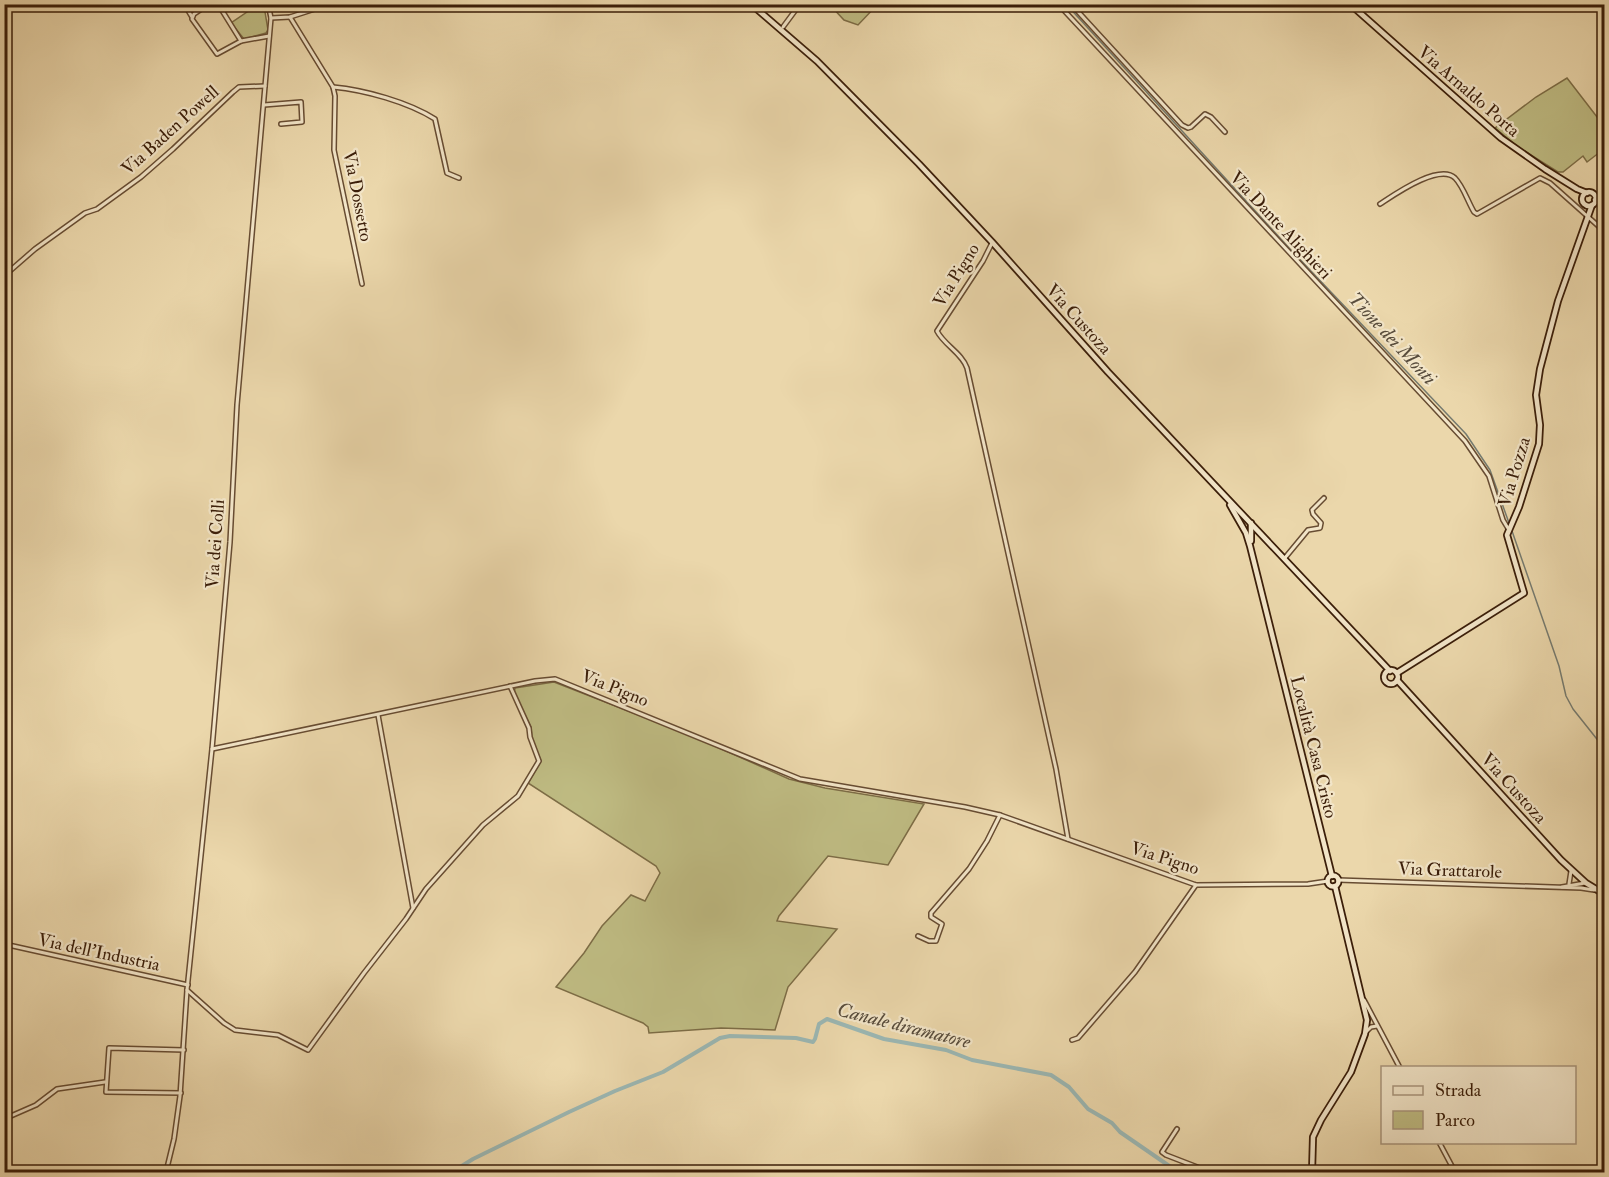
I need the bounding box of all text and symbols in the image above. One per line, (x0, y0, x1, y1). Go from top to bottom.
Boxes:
street label: Via Arnaldo Porta (1413, 41, 1525, 142)
street label: Via Baden Powell (117, 80, 224, 180)
street label: Via Dossetto (337, 149, 378, 244)
street label: Via Dante Alighieri (1225, 166, 1337, 284)
street label: Via Pigno (928, 239, 985, 311)
street label: Via Custoza (1041, 279, 1117, 360)
water label: Tione dei Monti (1343, 287, 1443, 391)
street label: Via Pozza (1493, 434, 1536, 510)
street label: Via dei Colli (201, 498, 230, 589)
street label: Via Pigno (578, 665, 652, 712)
street label: Località Casa Cristo (1285, 674, 1342, 821)
street label: Via Custoza (1476, 748, 1552, 829)
street label: Via Pigno (1128, 837, 1202, 880)
street label: Via Grattarole (1397, 857, 1503, 884)
street label: Via dell'Industria (36, 928, 163, 977)
water label: Canale diramatore (835, 997, 973, 1054)
legend (1381, 1066, 1576, 1144)
text: Strada (1435, 1079, 1482, 1102)
text: Parco (1435, 1109, 1475, 1132)

